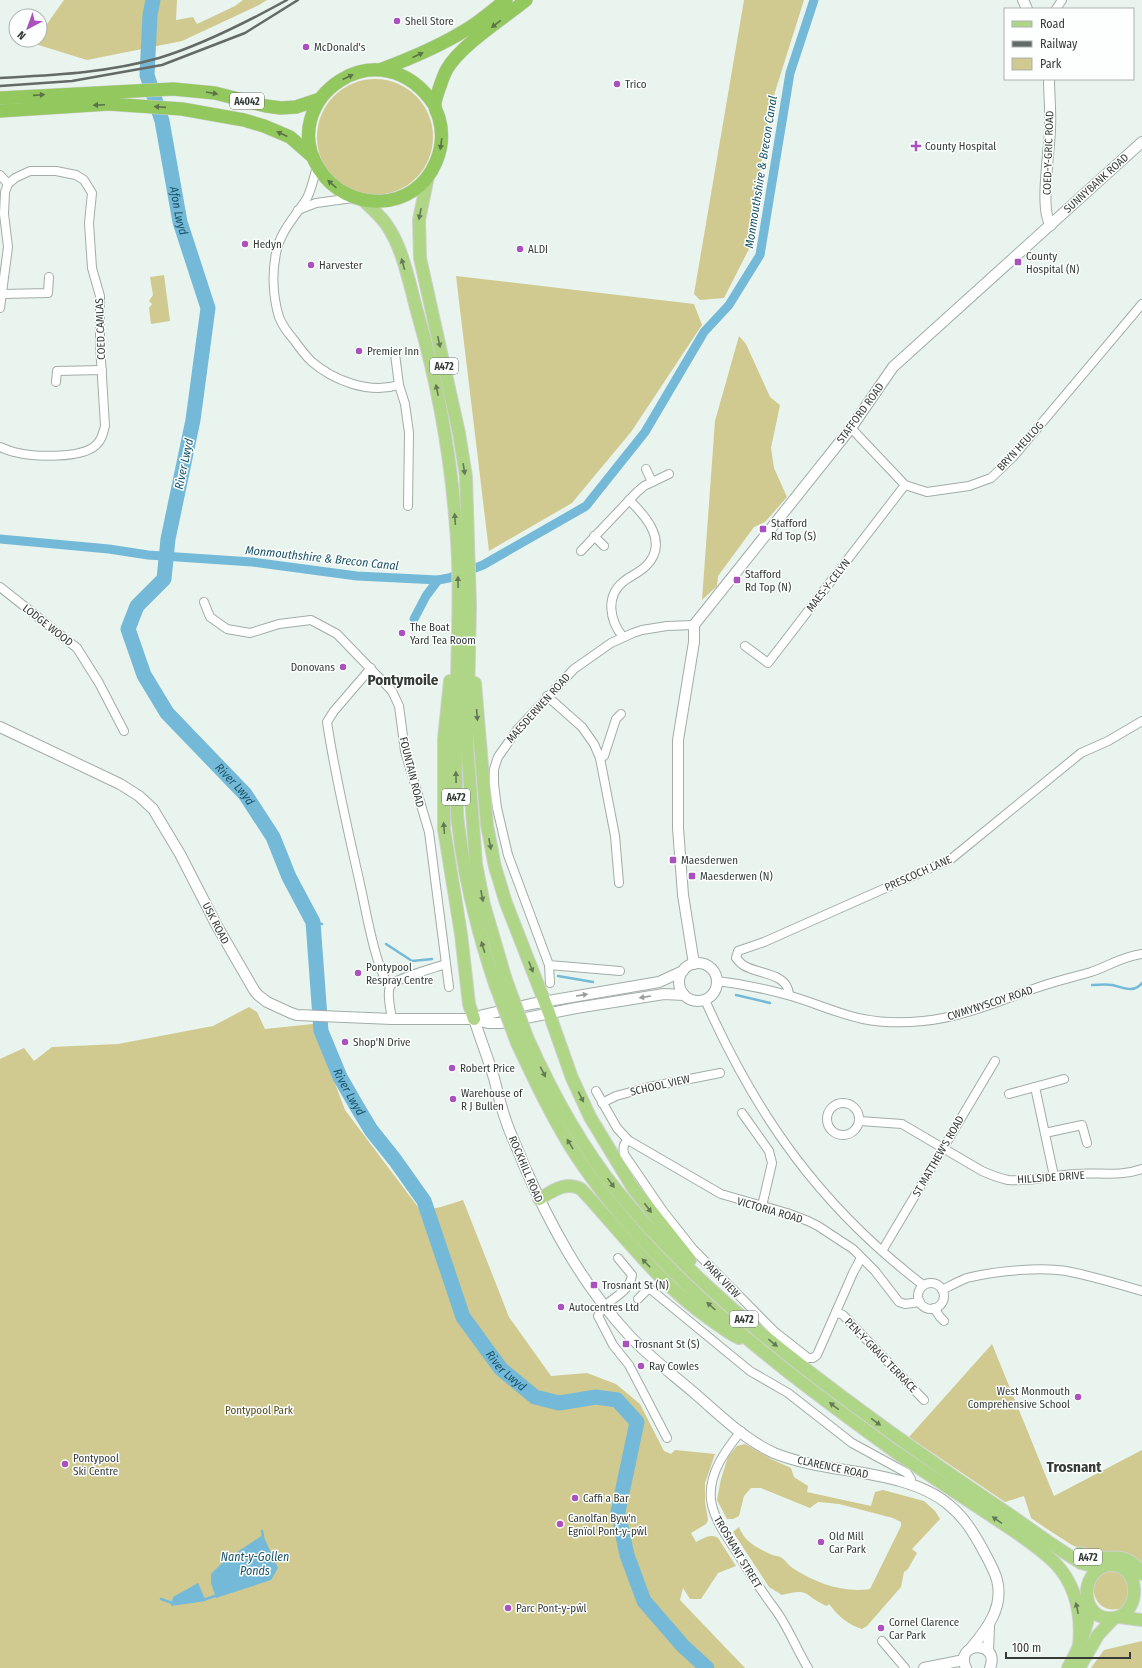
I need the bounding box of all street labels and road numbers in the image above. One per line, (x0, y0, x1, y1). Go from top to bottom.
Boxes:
road number: A4042 (230, 93, 264, 109)
street label: COED-Y-GRIC ROAD (1041, 111, 1056, 195)
street label: SUNNYBANK ROAD (1061, 151, 1131, 216)
street label: COED CAMLAS (93, 297, 108, 360)
road number: A472 (430, 358, 458, 374)
street label: STAFFORD ROAD (834, 380, 887, 446)
street label: BRYN HEULOG (994, 419, 1046, 474)
street label: MAES-Y-CELYN (804, 556, 853, 614)
street label: LODGE WOOD (20, 602, 75, 649)
street label: MAESDERWEN ROAD (504, 671, 573, 746)
street label: FOUNTAIN ROAD (396, 736, 427, 809)
road number: A472 (442, 789, 470, 805)
street label: PRESCOCH LANE (883, 853, 954, 894)
street label: USK ROAD (200, 900, 232, 946)
street label: CWMYNYSCOY ROAD (946, 984, 1035, 1023)
street label: SCHOOL VIEW (629, 1072, 691, 1099)
street label: ST MATTHEW'S ROAD (910, 1113, 967, 1199)
street label: ROCKHILL ROAD (506, 1134, 545, 1204)
street label: HILLSIDE DRIVE (1017, 1169, 1085, 1186)
street label: VICTORIA ROAD (736, 1195, 804, 1226)
street label: PARK VIEW (701, 1258, 743, 1301)
road number: A472 (730, 1311, 758, 1327)
street label: PEN-Y-GRAIG TERRACE (842, 1315, 920, 1395)
street label: CLARENCE ROAD (796, 1454, 870, 1481)
street label: TROSNANT STREET (711, 1514, 765, 1591)
road number: A472 (1074, 1549, 1102, 1565)

